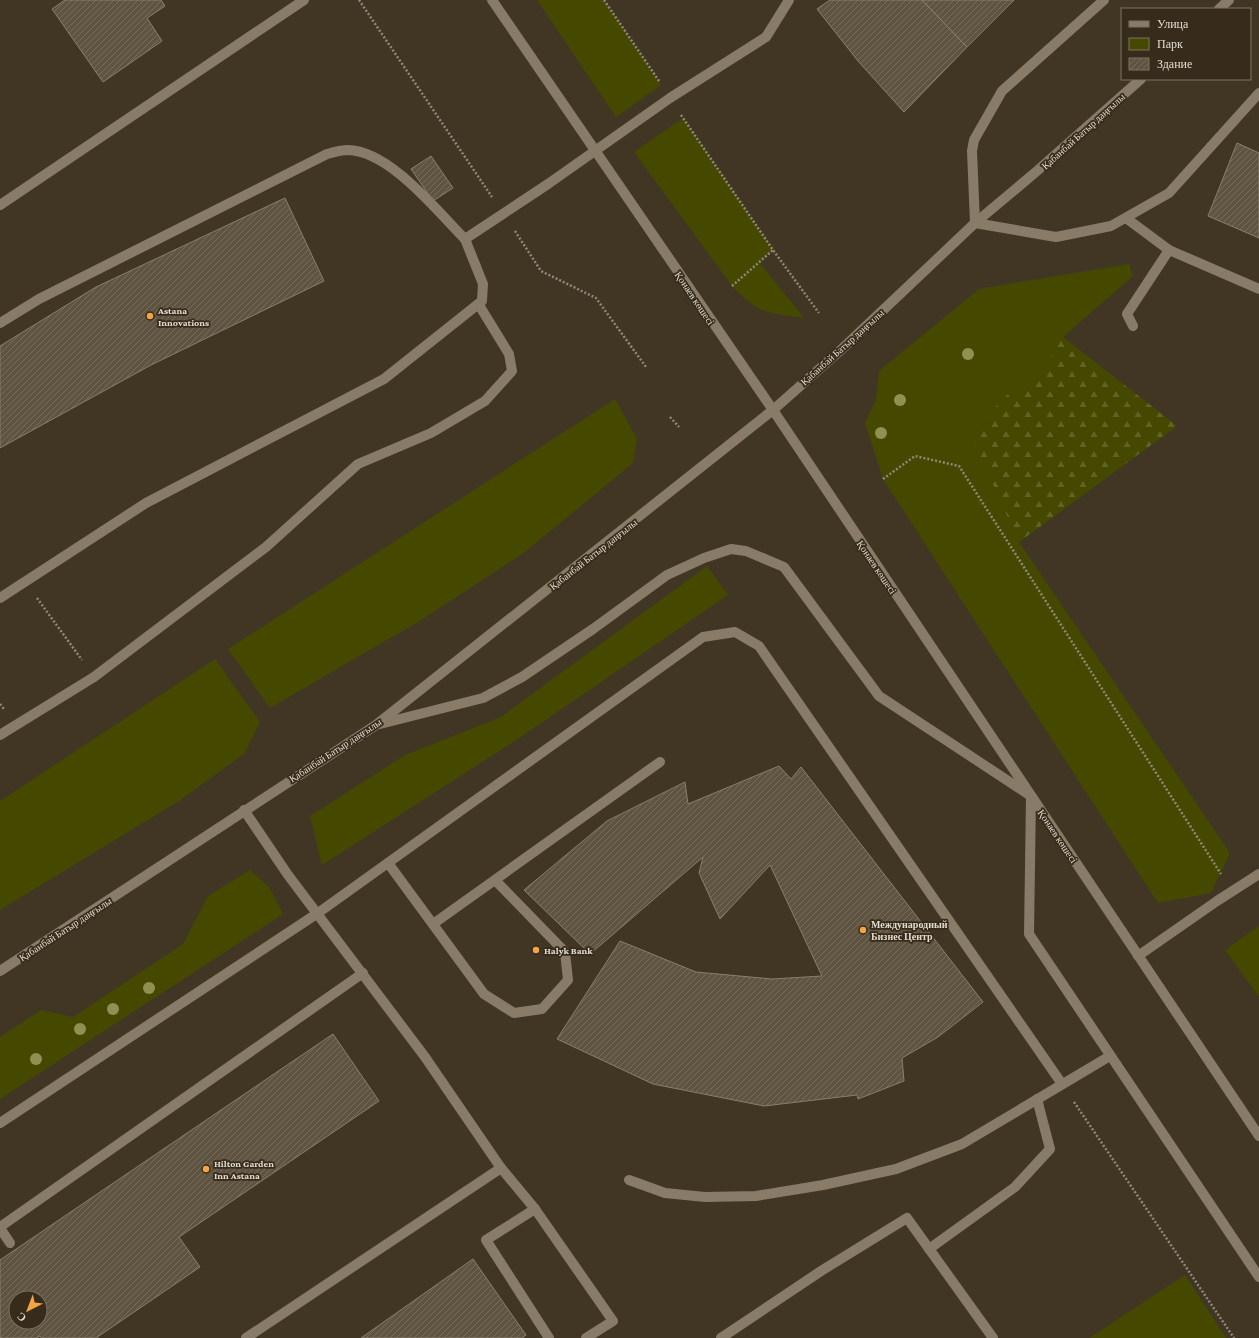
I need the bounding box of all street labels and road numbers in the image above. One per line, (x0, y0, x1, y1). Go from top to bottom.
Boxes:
street label: Қабанбай Батыр даңғылы (1040, 91, 1127, 172)
street label: Қонаев көшесі (673, 270, 717, 327)
street label: Қабанбай Батыр даңғылы (799, 307, 886, 388)
street label: Қабанбай Батыр даңғылы (547, 517, 639, 592)
street label: Қонаев көшесі (855, 539, 899, 596)
street label: Қабанбай Батыр даңғылы (287, 716, 384, 784)
street label: Қонаев көшесі (1036, 808, 1080, 865)
street label: Қабанбай Батыр даңғылы (17, 895, 114, 963)

